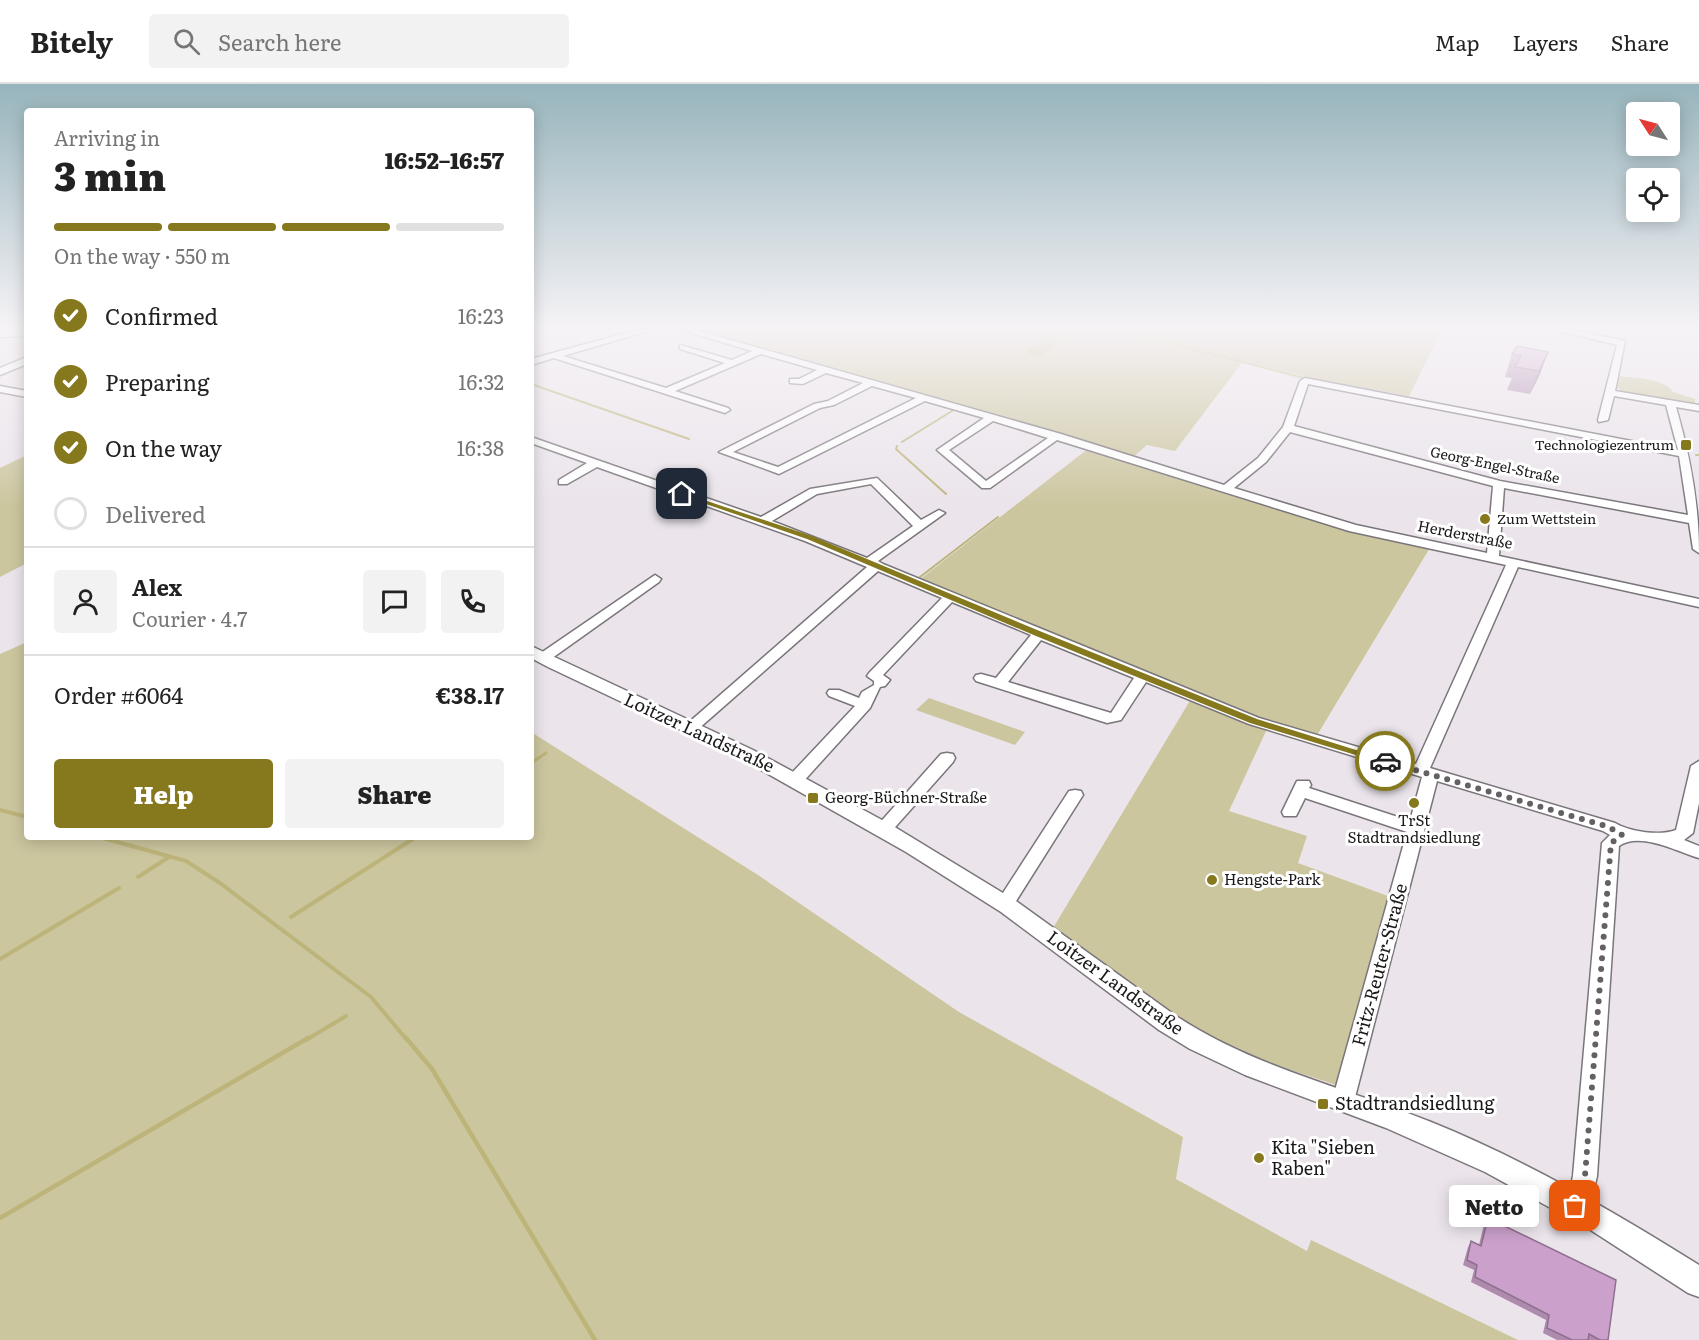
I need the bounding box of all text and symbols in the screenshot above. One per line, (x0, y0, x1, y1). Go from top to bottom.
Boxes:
search box (149, 14, 569, 68)
text: Bitely (30, 20, 113, 62)
icon: search (170, 25, 203, 58)
text: Search here (218, 25, 341, 58)
text: Map (1435, 26, 1480, 57)
text: Layers (1513, 26, 1578, 57)
text: Share (1611, 26, 1669, 57)
north arrow (1626, 102, 1680, 156)
map controls (1626, 102, 1680, 222)
text: Arriving in (54, 122, 160, 152)
text: 16:52–16:57 (385, 143, 504, 176)
text: 3 min (54, 145, 166, 203)
button: locate (1626, 168, 1680, 222)
text: On the way · 550 m (54, 240, 230, 270)
icon: check (54, 299, 87, 332)
text: Confirmed (105, 299, 218, 332)
text: 16:23 (458, 300, 504, 330)
icon: check (54, 365, 87, 398)
text: Preparing (105, 365, 209, 398)
text: 16:32 (458, 366, 504, 396)
icon: check (54, 431, 87, 464)
text: On the way (105, 431, 222, 464)
text: 16:38 (457, 432, 504, 462)
place label: Technologiezentrum (1535, 434, 1674, 454)
marker: Technologiezentrum (1679, 438, 1693, 452)
street label: Georg-Engel-Straße (1429, 441, 1562, 487)
pin (656, 468, 707, 519)
icon: home (665, 477, 698, 510)
text: Delivered (105, 497, 206, 530)
place label: Zum Wettstein (1497, 508, 1596, 528)
marker: Zum Wettstein (1478, 512, 1492, 526)
street label: Herderstraße (1416, 513, 1515, 554)
button: person (54, 570, 117, 633)
text: Alex (132, 570, 182, 603)
button: chat (363, 570, 426, 633)
button: phone (441, 570, 504, 633)
text: Courier · 4.7 (132, 603, 247, 633)
text: Order #6064 (54, 678, 183, 711)
text: €38.17 (436, 678, 504, 711)
street label: Loitzer Landstraße (620, 685, 779, 778)
courier (1355, 731, 1415, 791)
icon: car (1369, 745, 1402, 778)
button: Help (54, 759, 273, 828)
button: Share (285, 759, 504, 828)
place label: Georg-Büchner-Straße (825, 785, 987, 808)
marker: Georg-Büchner-Straße (806, 791, 820, 805)
marker: TrSt Stadtrandsiedlung (1407, 796, 1421, 810)
place label: TrSt Stadtrandsiedlung (1348, 808, 1481, 848)
place label: Hengste-Park (1224, 867, 1322, 890)
marker: Hengste-Park (1205, 873, 1219, 887)
street label: Fritz-Reuter-Straße (1344, 880, 1413, 1049)
street label: Loitzer Landstraße (1042, 923, 1190, 1041)
place label: Stadtrandsiedlung (1335, 1089, 1495, 1116)
marker: Stadtrandsiedlung (1316, 1097, 1330, 1111)
place label: Kita "Sieben Raben" (1271, 1133, 1375, 1181)
marker: Kita "Sieben Raben" (1252, 1151, 1266, 1165)
pin (1549, 1180, 1600, 1231)
callout: Netto (1449, 1185, 1539, 1227)
icon: bag (1558, 1189, 1591, 1222)
text: Netto (1465, 1191, 1523, 1221)

